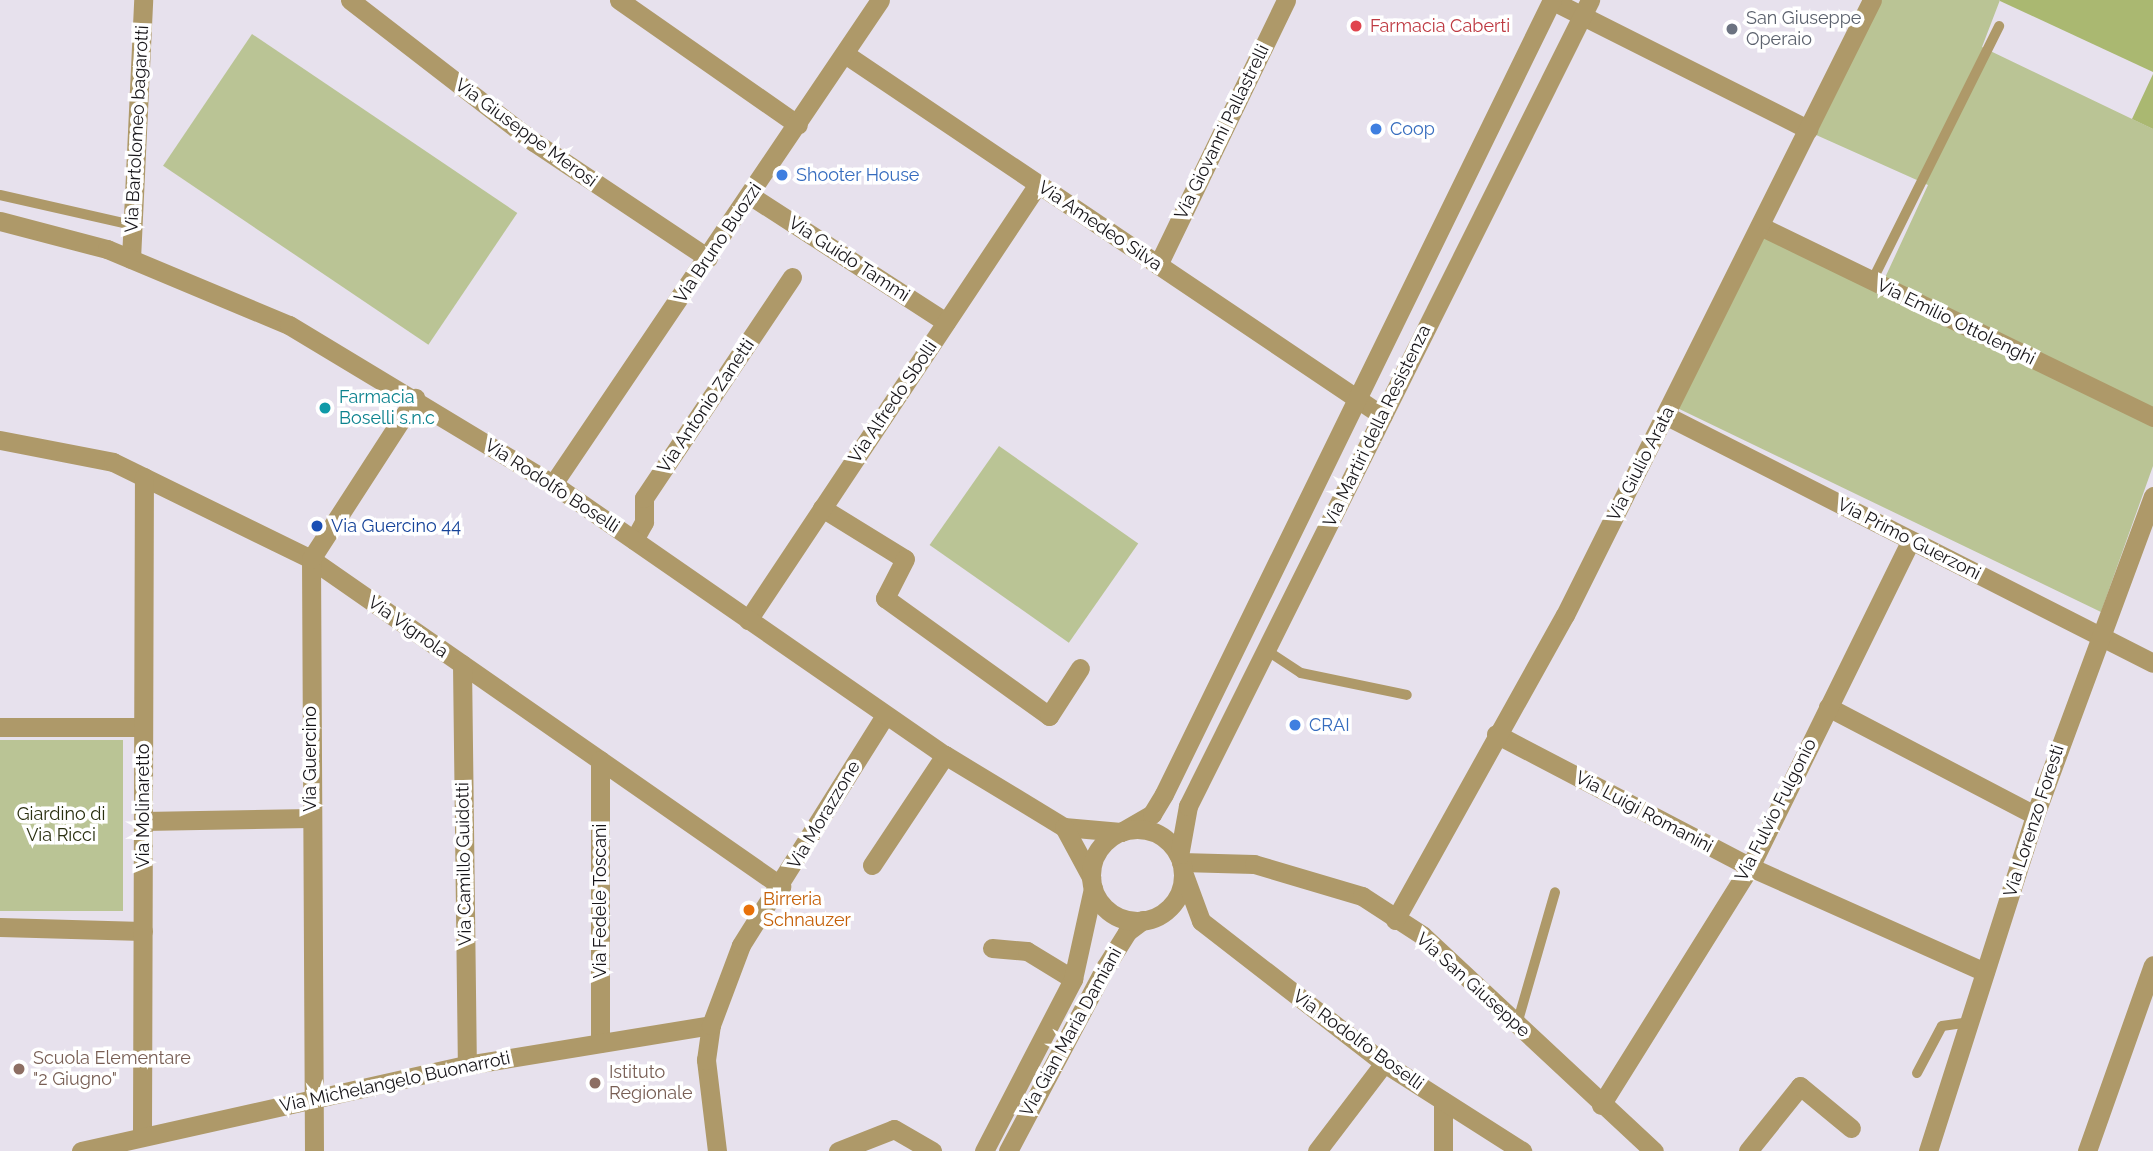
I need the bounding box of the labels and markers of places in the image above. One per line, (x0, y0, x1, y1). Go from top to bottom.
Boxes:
place label: San Giuseppe Operaio (1746, 8, 1861, 50)
place label: Farmacia Caberti (1370, 15, 1510, 37)
marker: Farmacia Caberti (1348, 18, 1364, 34)
marker: San Giuseppe Operaio (1724, 21, 1740, 37)
place label: Coop (1390, 118, 1435, 140)
marker: Coop (1368, 121, 1384, 137)
place label: Shooter House (796, 164, 920, 186)
marker: Shooter House (774, 167, 790, 183)
place label: Farmacia Boselli s.n.c (339, 387, 435, 430)
marker: Farmacia Boselli s.n.c (317, 400, 333, 416)
place label: Via Guercino 44 (331, 515, 461, 537)
marker: Via Guercino 44 (309, 518, 325, 534)
place label: CRAI (1309, 714, 1350, 736)
marker: CRAI (1287, 717, 1303, 733)
place label: Birreria Schnauzer (763, 889, 851, 932)
marker: Birreria Schnauzer (741, 902, 757, 918)
place label: Scuola Elementare "2 Giugno" (33, 1048, 191, 1090)
marker: Scuola Elementare "2 Giugno" (11, 1061, 27, 1077)
place label: Istituto Regionale (609, 1062, 693, 1104)
marker: Istituto Regionale (587, 1075, 603, 1091)

